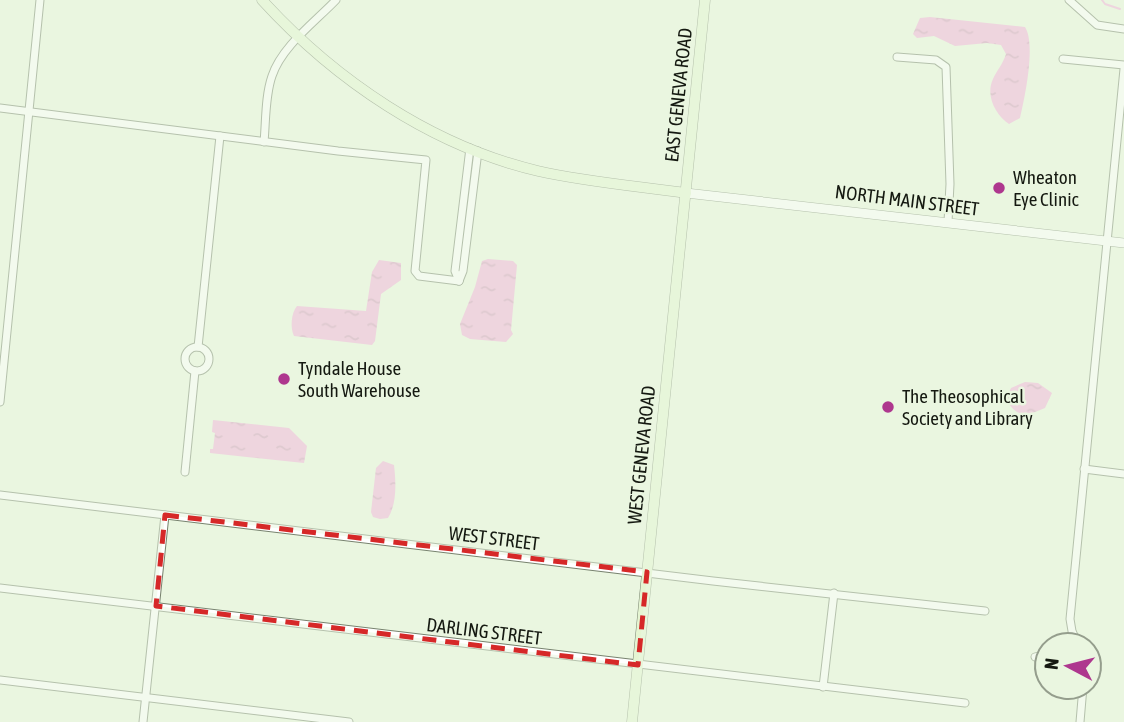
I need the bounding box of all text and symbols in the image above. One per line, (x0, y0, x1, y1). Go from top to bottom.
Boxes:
street label: EAST GENEVA ROAD (660, 27, 696, 163)
place label: Wheaton Eye Clinic (1013, 166, 1080, 210)
street label: NORTH MAIN STREET (834, 180, 981, 220)
marker: Wheaton Eye Clinic (991, 180, 1007, 196)
place label: Tyndale House South Warehouse (298, 357, 420, 401)
marker: Tyndale House South Warehouse (276, 371, 292, 387)
street label: WEST GENEVA ROAD (623, 384, 659, 526)
place label: The Theosophical Society and Library (902, 385, 1033, 429)
marker: The Theosophical Society and Library (880, 399, 896, 415)
street label: WEST STREET (447, 522, 541, 555)
street label: DARLING STREET (425, 613, 543, 649)
north arrow (1033, 631, 1103, 701)
text: N (1040, 657, 1063, 671)

